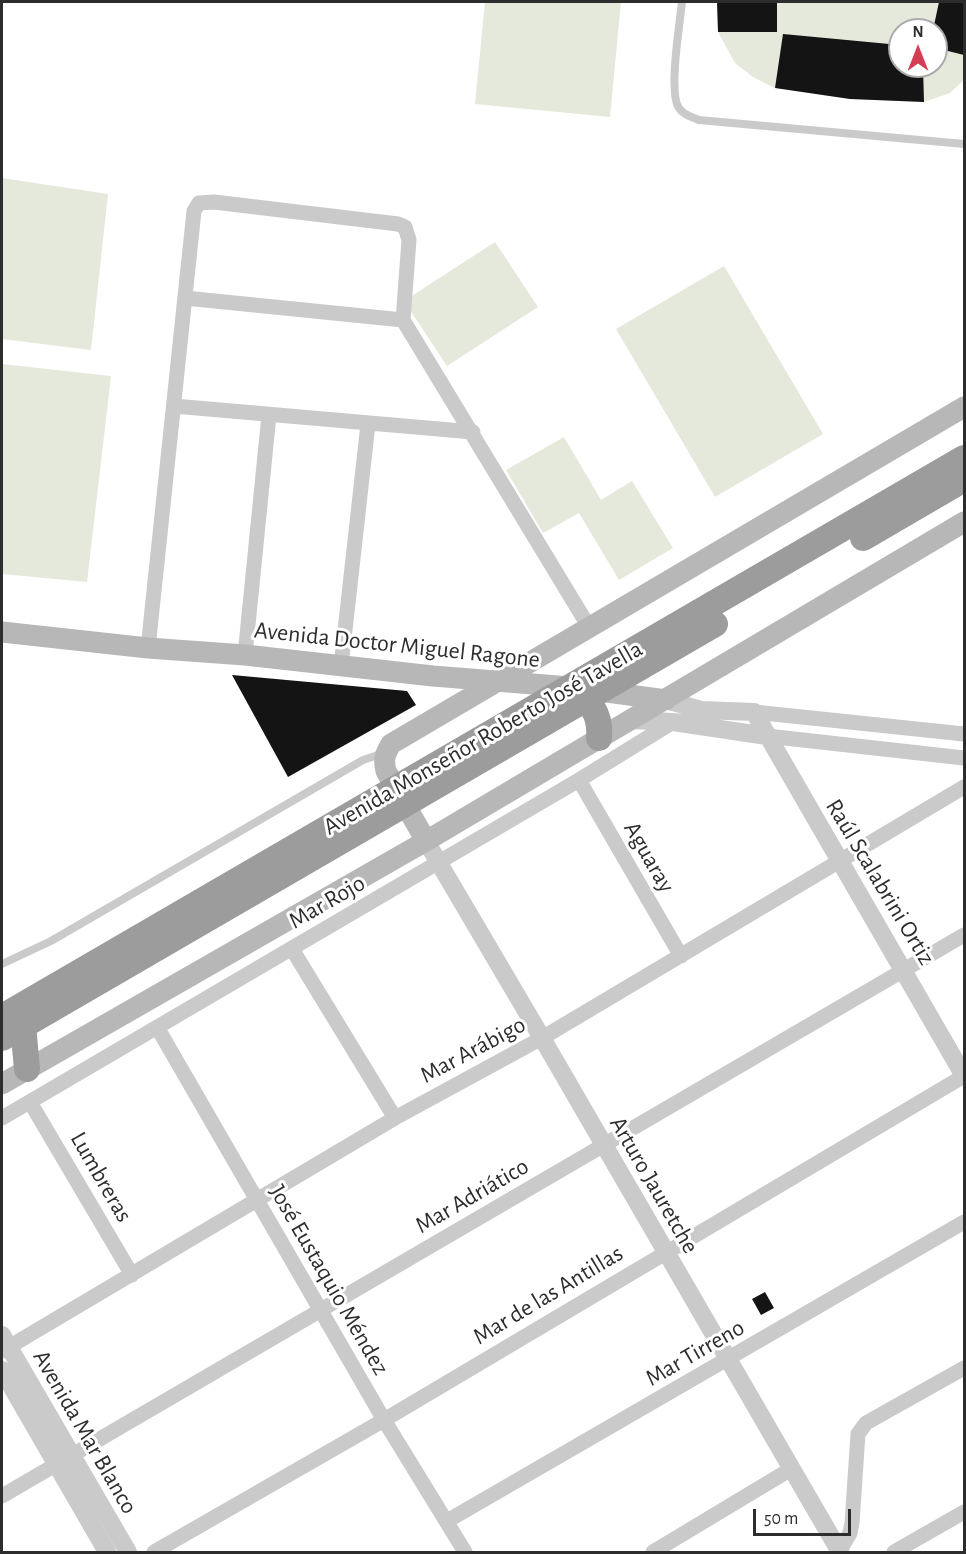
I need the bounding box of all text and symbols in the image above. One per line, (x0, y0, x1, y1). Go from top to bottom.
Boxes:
north arrow (888, 18, 948, 78)
text: N (912, 24, 924, 40)
street label: Avenida Doctor Miguel Ragone (253, 616, 541, 674)
street label: Avenida Monseñor Roberto José Tavella (318, 635, 648, 841)
street label: Raúl Scalabrini Ortiz (819, 794, 941, 970)
street label: Aguaray (617, 816, 681, 898)
street label: Mar Rojo (284, 869, 370, 935)
street label: Mar Arábigo (415, 1010, 531, 1090)
street label: Arturo Jauretche (603, 1111, 705, 1259)
street label: Lumbreras (64, 1127, 138, 1227)
street label: Mar Adriático (410, 1152, 534, 1240)
street label: José Eustaquio Méndez (263, 1180, 395, 1380)
street label: Mar de las Antillas (468, 1239, 628, 1351)
street label: Mar Tirreno (640, 1313, 750, 1393)
street label: Avenida Mar Blanco (26, 1345, 144, 1519)
scale bar (756, 1497, 854, 1535)
text: 50 m (764, 1510, 798, 1528)

